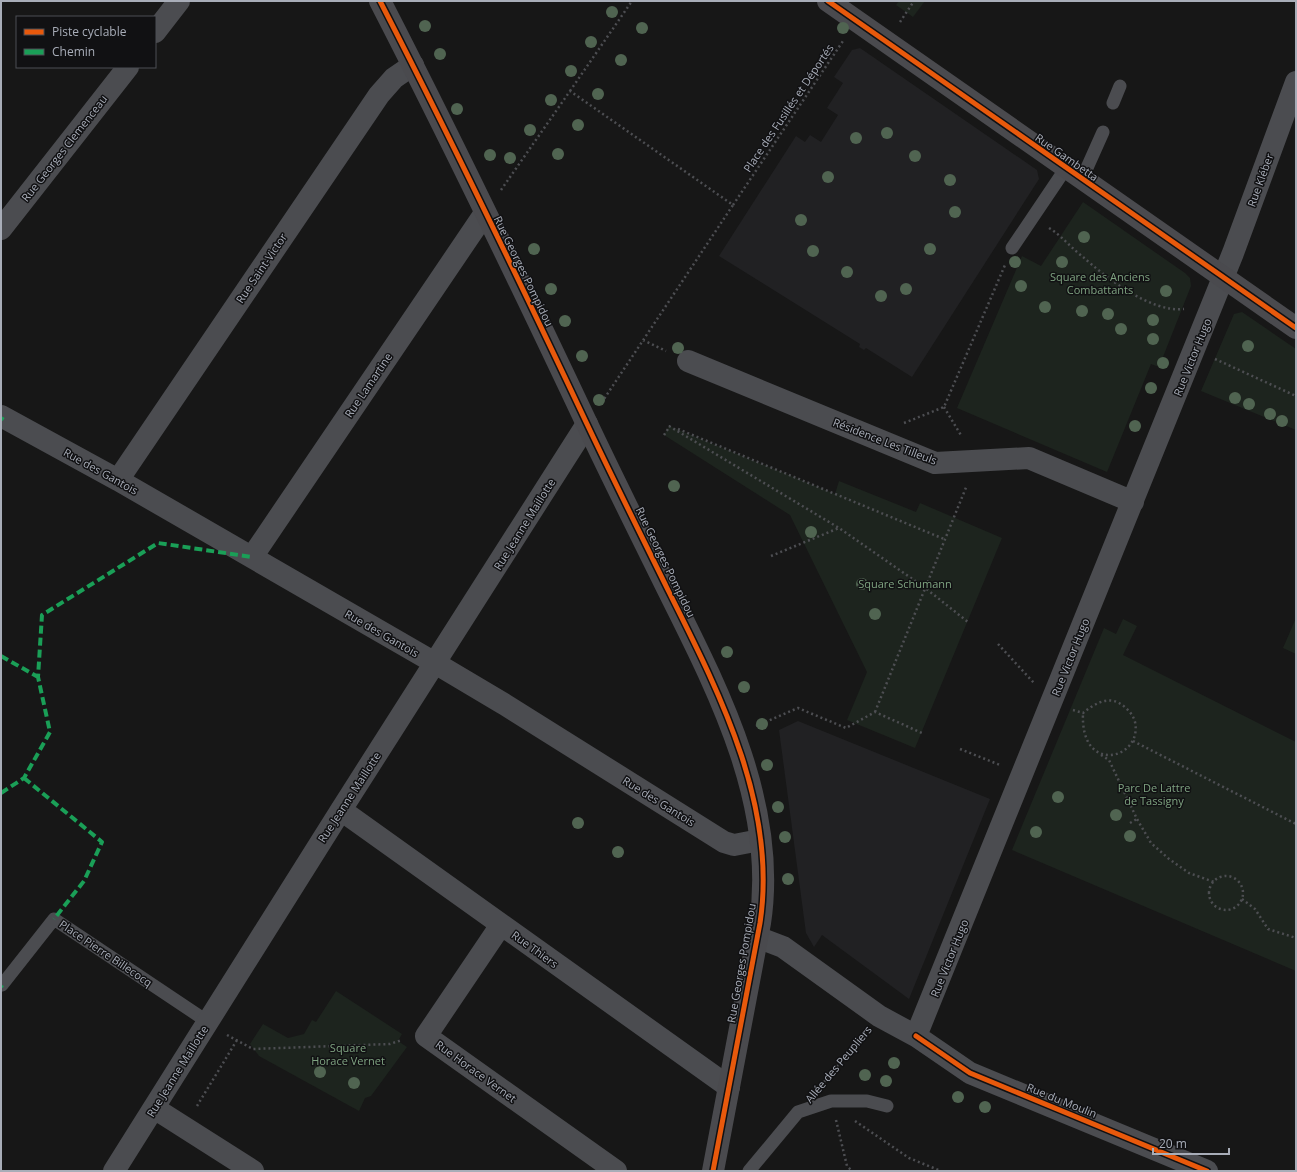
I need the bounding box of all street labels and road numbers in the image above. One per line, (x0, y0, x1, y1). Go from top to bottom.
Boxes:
street label: Place des Fusillés et Déportés (739, 41, 837, 175)
street label: Rue Georges Clemenceau (18, 92, 110, 204)
street label: Rue Gambetta (1032, 130, 1102, 184)
street label: Rue Kléber (1243, 151, 1277, 209)
street label: Rue Georges Pompidou (491, 213, 557, 329)
street label: Rue Saint-Victor (232, 230, 290, 306)
street label: Rue Victor Hugo (1170, 316, 1215, 398)
street label: Rue Lamartine (341, 350, 395, 420)
street label: Résidence Les Tilleuls (831, 414, 939, 468)
street label: Rue des Gantois (61, 444, 141, 498)
street label: Rue Jeanne Maillotte (490, 475, 558, 573)
street label: Rue Georges Pompidou (633, 504, 699, 620)
street label: Rue des Gantois (342, 606, 422, 660)
street label: Rue Victor Hugo (1048, 616, 1093, 698)
street label: Rue Jeanne Maillotte (314, 749, 384, 845)
street label: Rue des Gantois (620, 773, 698, 829)
street label: Rue Georges Pompidou (723, 902, 759, 1024)
street label: Place Pierre Billecocq (57, 916, 155, 990)
street label: Rue Victor Hugo (927, 917, 972, 999)
street label: Rue Thiers (509, 927, 561, 971)
street label: Rue Jeanne Maillotte (143, 1022, 211, 1120)
street label: Allée des Peupliers (801, 1022, 875, 1106)
street label: Rue Horace Vernet (433, 1037, 519, 1105)
street label: Rue du Moulin (1025, 1079, 1099, 1121)

